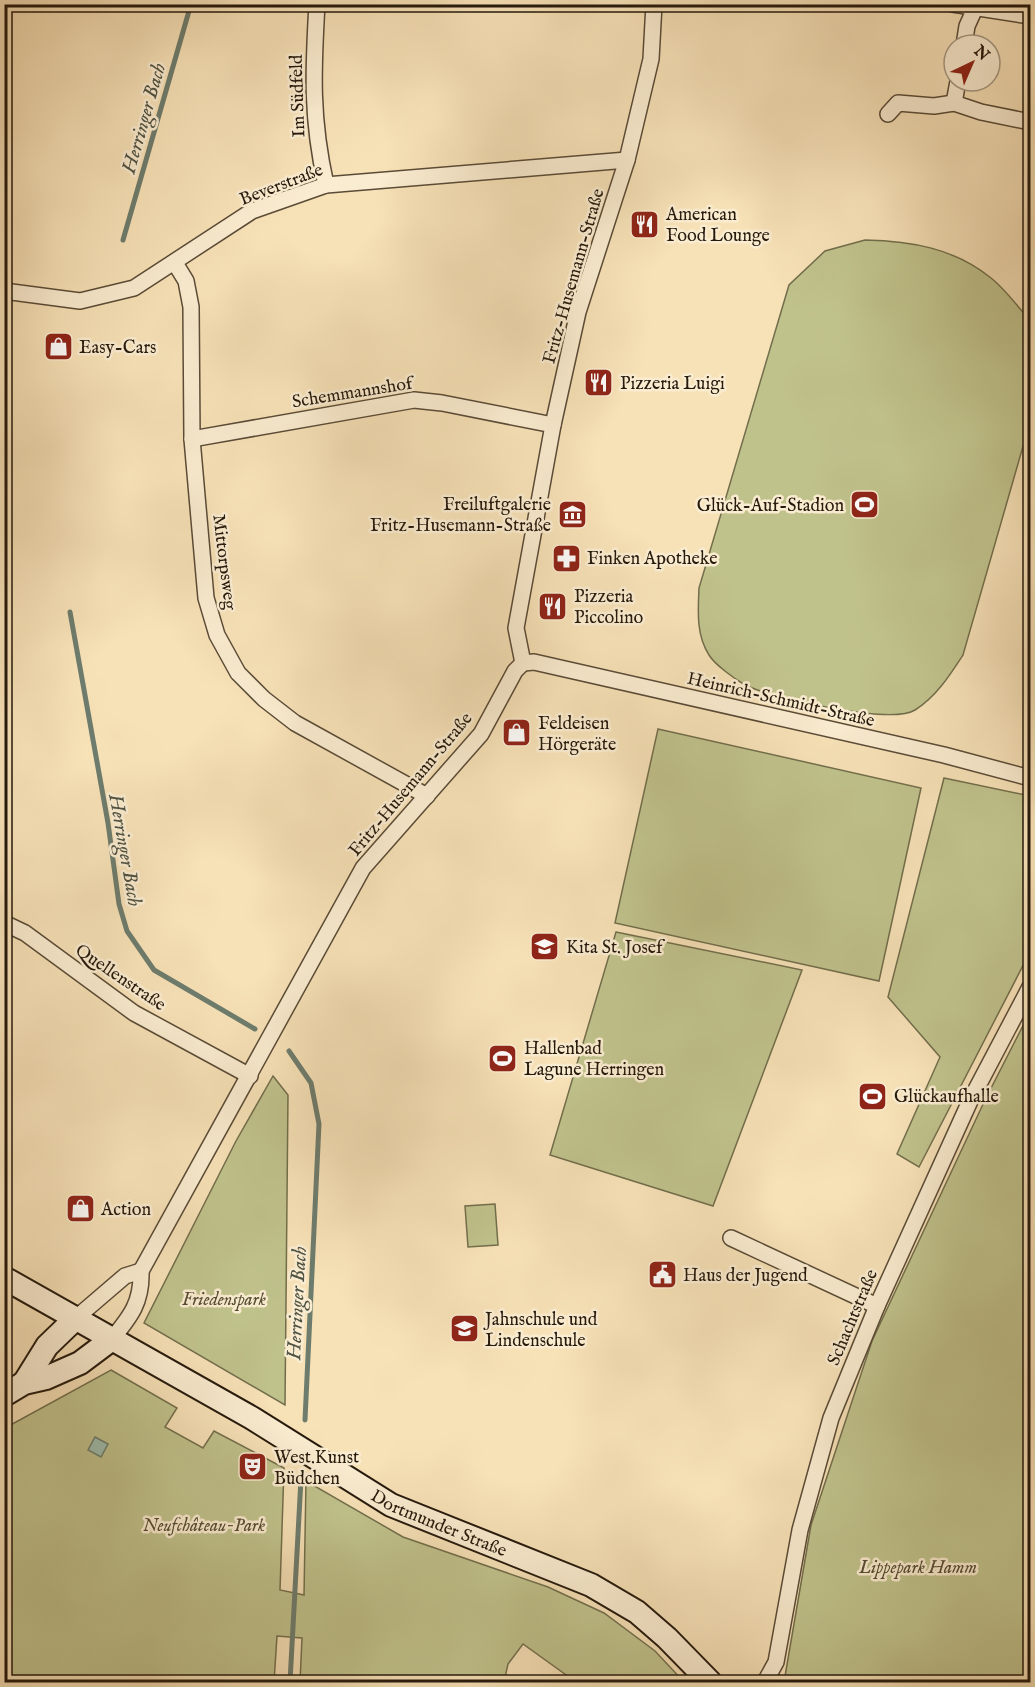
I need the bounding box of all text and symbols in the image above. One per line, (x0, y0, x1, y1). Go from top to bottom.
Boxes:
north arrow (942, 33, 1002, 93)
text: N (968, 41, 993, 66)
street label: Im Südfeld (286, 54, 311, 138)
water label: Herringer Bach (117, 60, 173, 178)
street label: Beverstraße (237, 159, 326, 212)
street label: Fritz-Husemann-Straße (538, 186, 610, 367)
place label: American Food Lounge (665, 204, 770, 248)
restaurant icon: American Food Lounge (629, 208, 661, 240)
shop icon: Easy-Cars (42, 331, 74, 363)
place label: Easy-Cars (79, 337, 156, 360)
restaurant icon: Pizzeria Luigi (583, 367, 615, 399)
street label: Schemmannshof (290, 372, 417, 414)
place label: Pizzeria Luigi (620, 373, 725, 396)
sports icon: Glück-Auf-Stadion (849, 489, 881, 521)
place label: Freiluftgalerie Fritz-Husemann-Straße (370, 494, 551, 538)
place label: Glück-Auf-Stadion (697, 495, 844, 518)
museum icon: Freiluftgalerie Fritz-Husemann-Straße (556, 498, 588, 530)
street label: Mittorpsweg (206, 513, 241, 612)
pharmacy icon: Finken Apotheke (550, 542, 582, 574)
place label: Finken Apotheke (587, 548, 717, 571)
place label: Pizzeria Piccolino (574, 586, 644, 630)
restaurant icon: Pizzeria Piccolino (537, 590, 569, 622)
street label: Heinrich-Schmidt-Straße (685, 668, 877, 733)
street label: Fritz-Husemann-Straße (344, 708, 478, 862)
place label: Feldeisen Hörgeräte (538, 713, 616, 757)
shop icon: Feldeisen Hörgeräte (501, 717, 533, 749)
water label: Herringer Bach (101, 791, 147, 909)
school or university icon: Kita St. Josef (529, 931, 561, 963)
place label: Kita St. Josef (566, 937, 666, 960)
street label: Quellenstraße (70, 940, 170, 1017)
place label: Hallenbad Lagune Herringen (524, 1038, 665, 1082)
sports icon: Hallenbad Lagune Herringen (487, 1042, 519, 1074)
sports icon: Glückaufhalle (857, 1080, 889, 1112)
place label: Glückaufhalle (894, 1086, 999, 1109)
shop icon: Action (64, 1193, 96, 1225)
place label: Action (100, 1199, 151, 1222)
water label: Herringer Bach (282, 1245, 314, 1361)
public building icon: Haus der Jugend (646, 1259, 678, 1291)
place label: Haus der Jugend (683, 1265, 808, 1288)
street label: Schachtstraße (823, 1266, 884, 1369)
park label: Friedenspark (182, 1289, 266, 1312)
place label: Jahnschule und Lindenschule (483, 1309, 598, 1353)
school or university icon: Jahnschule und Lindenschule (448, 1313, 480, 1345)
place label: West.Kunst Büdchen (274, 1447, 359, 1491)
theatre icon: West.Kunst Büdchen (237, 1451, 269, 1483)
street label: Dortmunder Straße (366, 1485, 510, 1563)
park label: Neufchâteau-Park (143, 1515, 265, 1538)
park label: Lippepark Hamm (858, 1557, 977, 1580)

